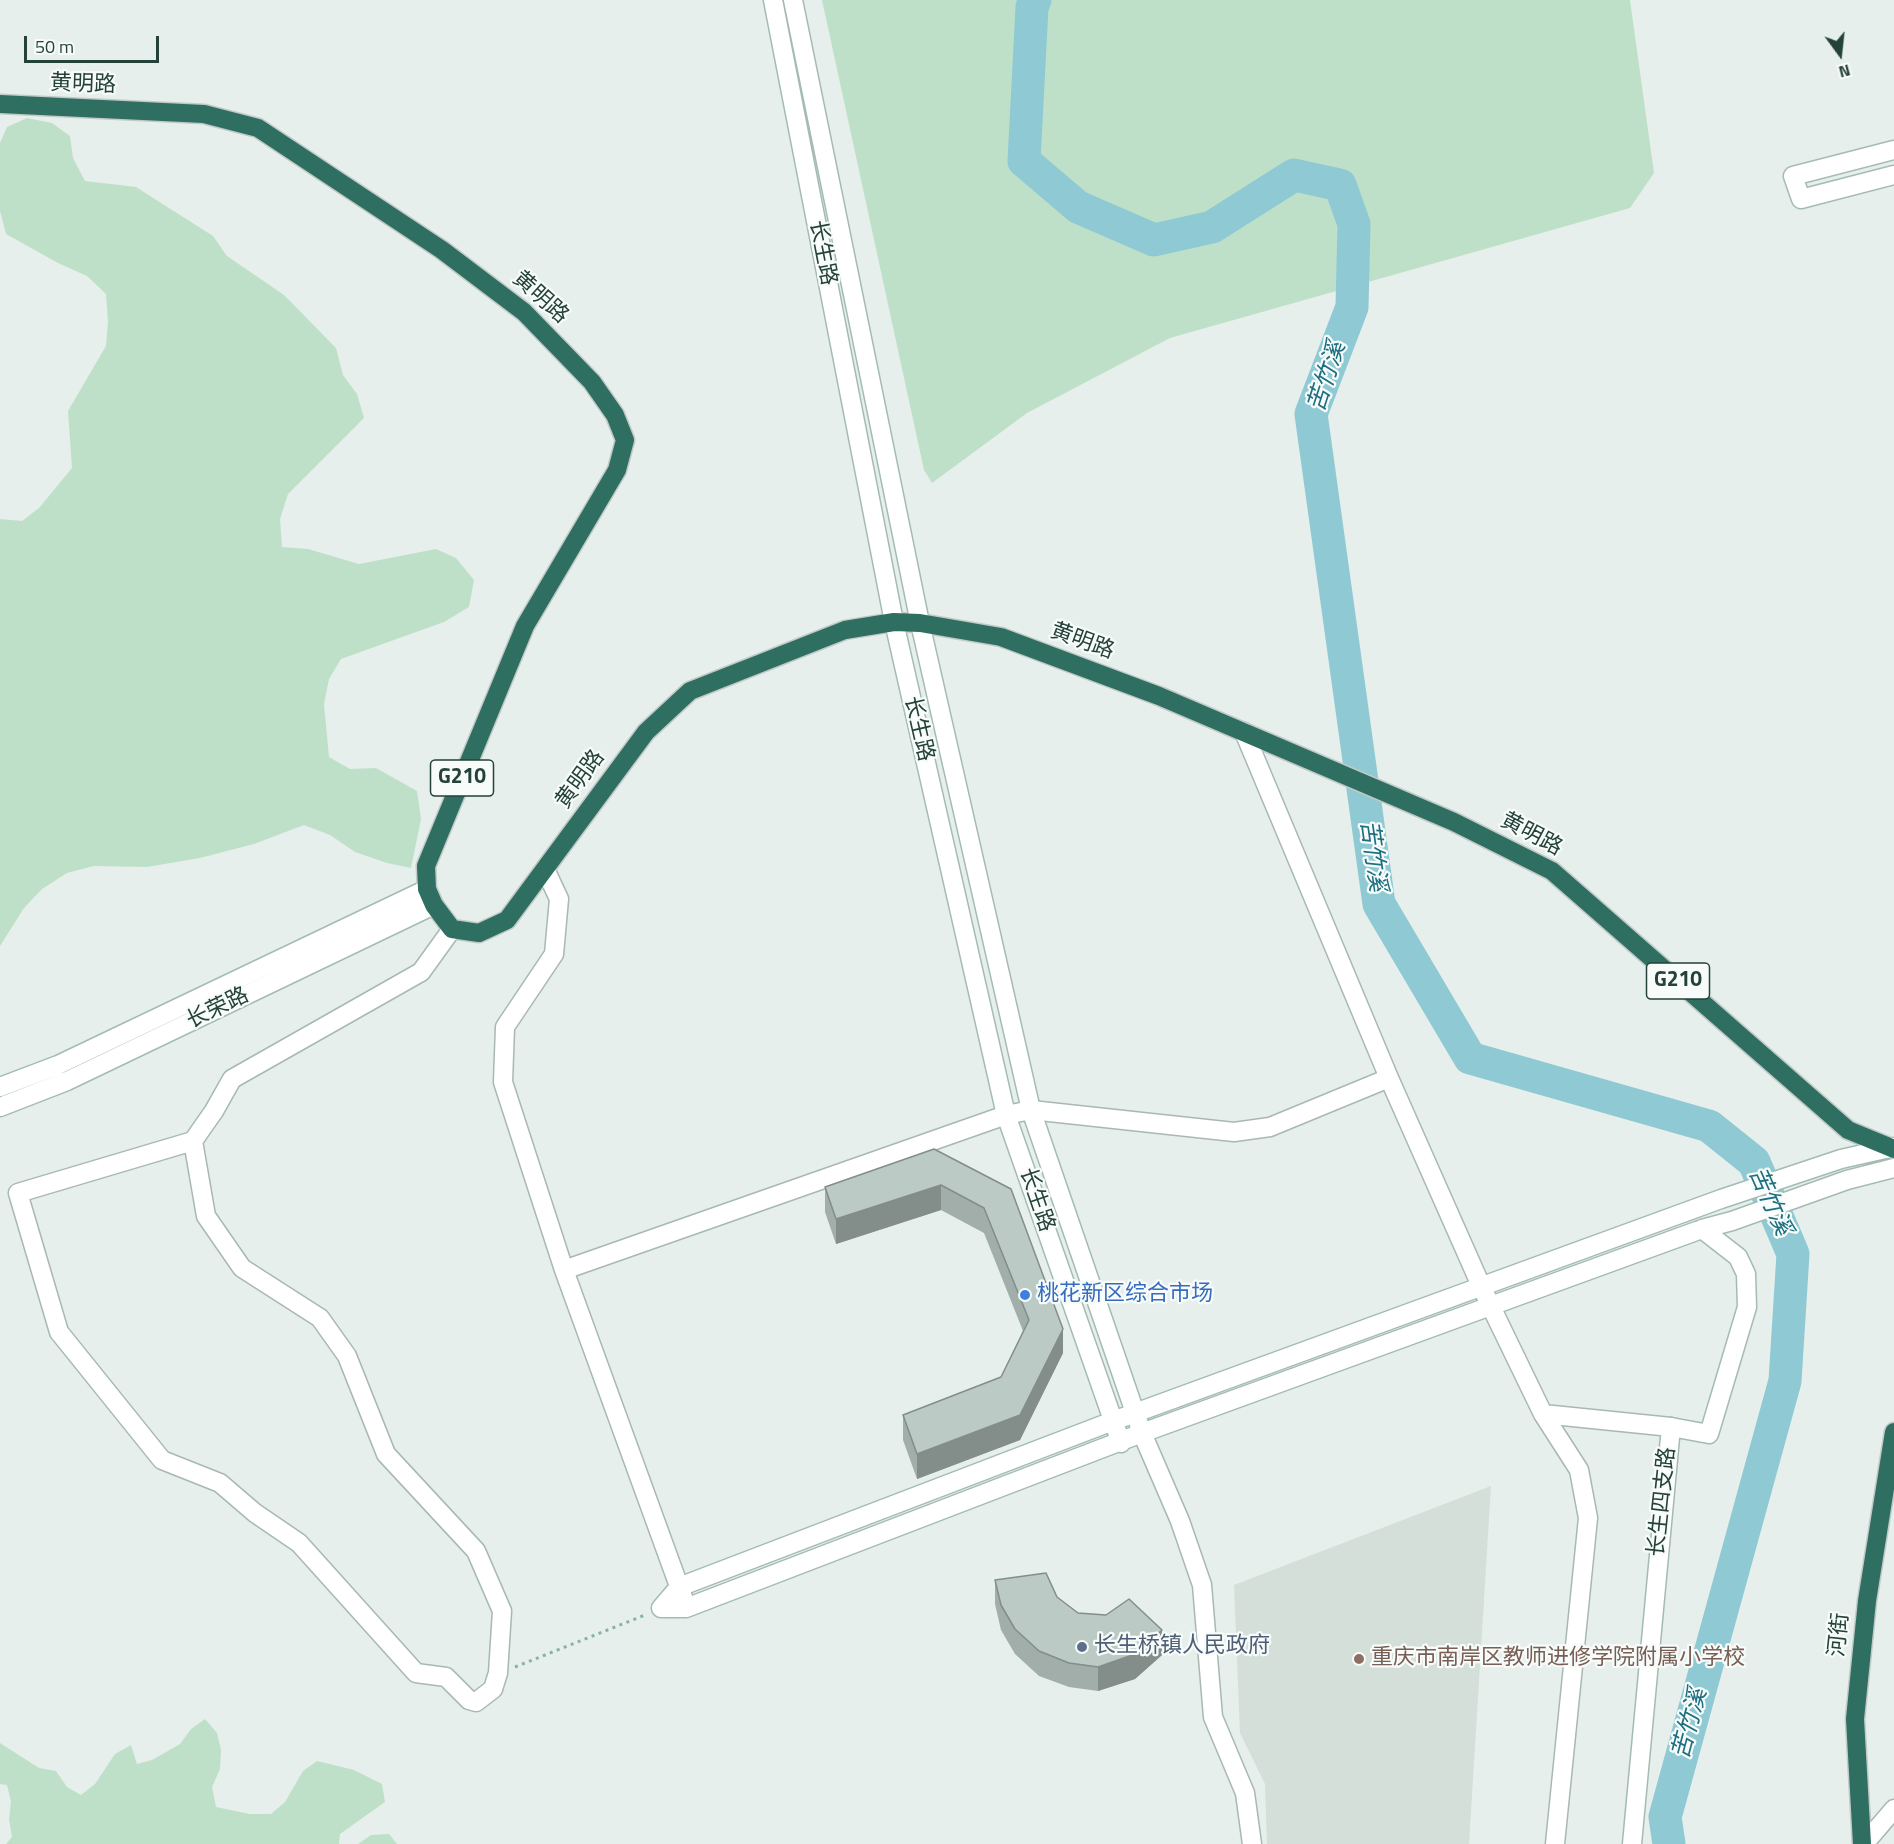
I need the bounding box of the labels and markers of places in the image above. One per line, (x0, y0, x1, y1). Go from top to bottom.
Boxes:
place label: 桃花新区综合市场 (1037, 1282, 1213, 1308)
marker: 桃花新区综合市场 (1018, 1288, 1032, 1302)
place label: 长生桥镇人民政府 (1094, 1634, 1270, 1660)
marker: 长生桥镇人民政府 (1075, 1640, 1089, 1654)
place label: 重庆市南岸区教师进修学院附属小学校 (1371, 1646, 1745, 1672)
marker: 重庆市南岸区教师进修学院附属小学校 (1352, 1652, 1366, 1666)

